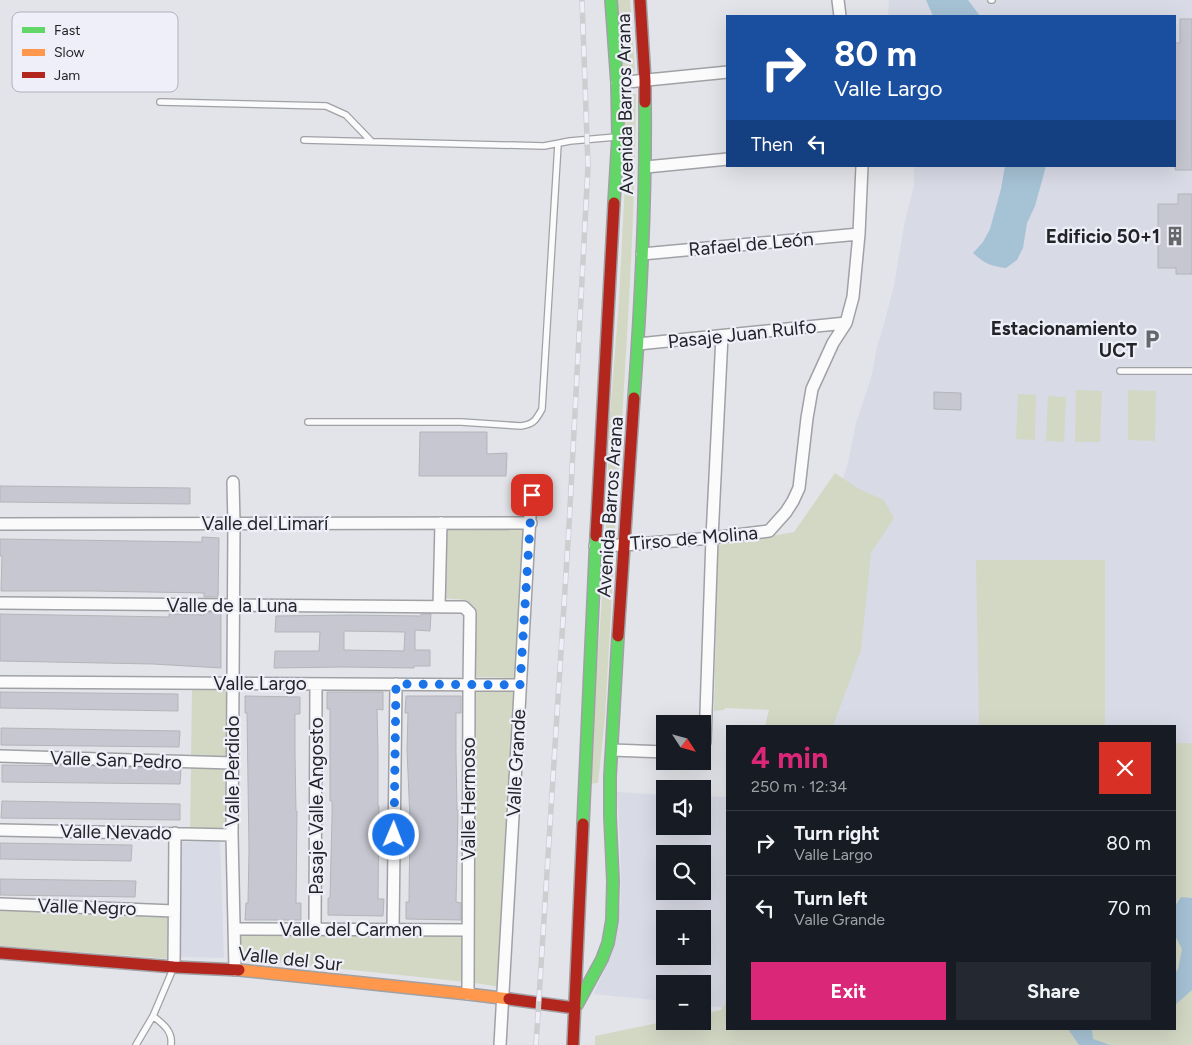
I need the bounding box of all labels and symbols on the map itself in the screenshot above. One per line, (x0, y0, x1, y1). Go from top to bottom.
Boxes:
legend (12, 12, 178, 92)
street label: Avenida Barros Arana (612, 13, 638, 195)
text: Fast (54, 22, 80, 39)
text: Slow (54, 44, 85, 61)
text: Jam (54, 67, 80, 84)
place label: Edificio 50+1 (1046, 225, 1160, 248)
building icon: Edificio 50+1 (1164, 225, 1186, 247)
street label: Rafael de León (687, 227, 815, 261)
street label: Pasaje Juan Rulfo (667, 315, 817, 353)
place label: Estacionamiento UCT (991, 317, 1137, 362)
parking icon: Estacionamiento UCT (1141, 328, 1163, 350)
street label: Avenida Barros Arana (592, 416, 628, 598)
pin (511, 474, 553, 516)
street label: Valle del Limarí (202, 512, 330, 535)
street label: Tirso de Molina (629, 521, 759, 555)
street label: Valle de la Luna (166, 594, 298, 617)
street label: Valle Largo (213, 672, 307, 695)
street label: Valle Grande (502, 708, 530, 818)
north arrow (656, 715, 711, 770)
street label: Valle Perdido (221, 716, 244, 826)
street label: Pasaje Valle Angosto (305, 717, 328, 895)
street label: Valle Hermoso (457, 737, 480, 861)
street label: Valle San Pedro (50, 746, 182, 774)
position arrow (367, 808, 419, 860)
street label: Valle Nevado (60, 820, 172, 844)
street label: Valle Negro (37, 894, 137, 920)
street label: Valle del Carmen (280, 918, 422, 941)
street label: Valle del Sur (237, 942, 344, 976)

